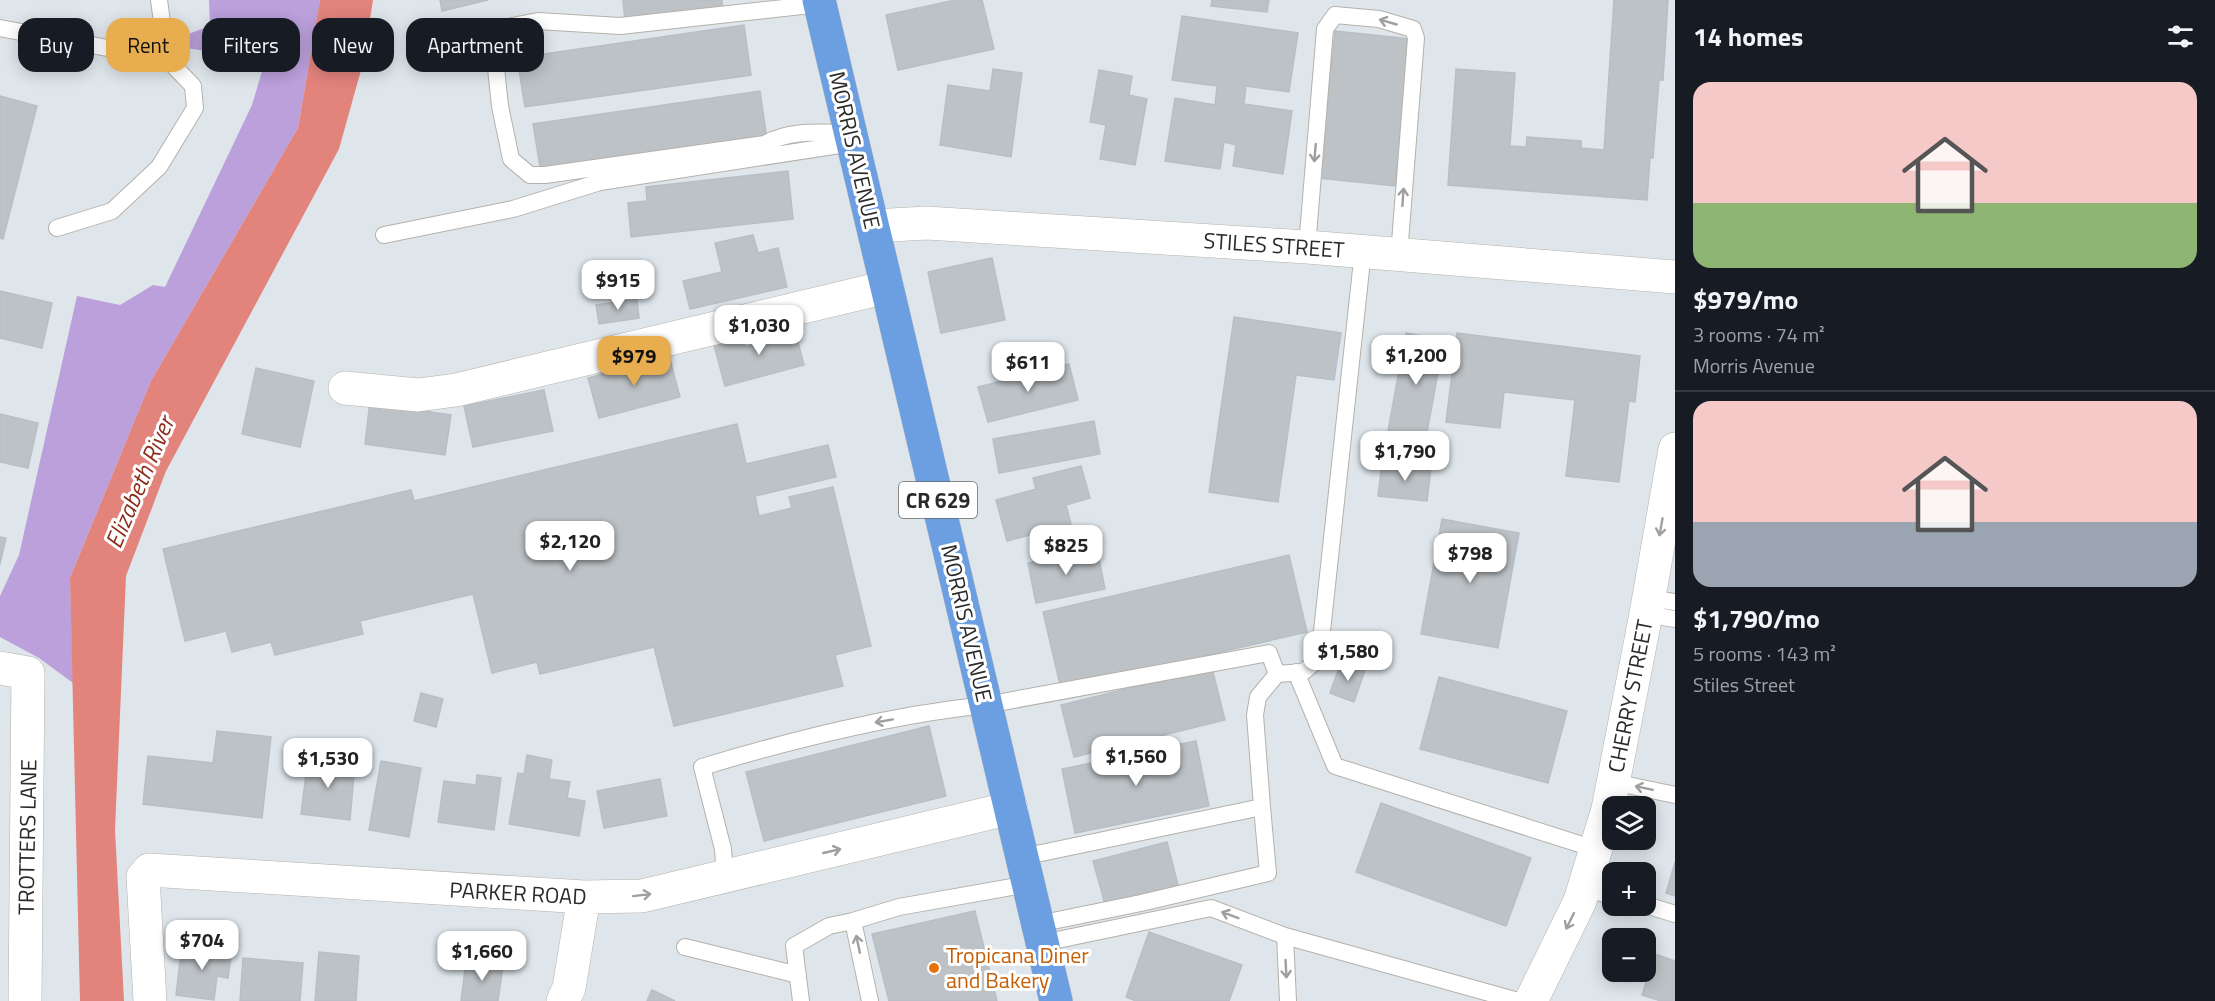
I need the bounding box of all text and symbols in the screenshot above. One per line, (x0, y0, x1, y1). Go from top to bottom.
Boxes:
one-way arrow (1379, 16, 1398, 27)
text: 14 homes (1693, 17, 1803, 56)
chip: Buy (18, 18, 94, 72)
chip: Rent (106, 18, 190, 72)
chip: Filters (202, 18, 300, 72)
chip: New (312, 18, 394, 72)
chip: Apartment (406, 18, 544, 72)
icon: filters (2164, 20, 2197, 53)
street label: MORRIS AVENUE (820, 68, 890, 232)
icon: home (1891, 121, 1999, 229)
one-way arrow (1309, 143, 1320, 163)
one-way arrow (1398, 188, 1409, 207)
street label: STILES STREET (1202, 223, 1346, 267)
pin: $915 (582, 260, 654, 311)
text: $915 (596, 264, 640, 295)
text: $979/mo (1693, 280, 1798, 319)
pin: $1,030 (710, 305, 808, 356)
text: $1,030 (728, 309, 790, 340)
text: 3 rooms · 74 m² (1693, 319, 1825, 350)
pin: $1,200 (1367, 335, 1465, 386)
pin: $979 (598, 336, 670, 387)
text: $1,200 (1385, 339, 1447, 370)
text: $979 (612, 340, 656, 371)
pin: $611 (992, 342, 1064, 393)
text: $611 (1006, 346, 1050, 377)
text: Morris Avenue (1693, 350, 1815, 381)
water label: Elizabeth River (95, 407, 184, 553)
pin: $1,790 (1356, 431, 1454, 482)
text: $1,790 (1374, 435, 1436, 466)
icon: home (1891, 440, 1999, 548)
road number: CR 629 (899, 482, 977, 518)
one-way arrow (1656, 517, 1667, 536)
pin: $2,120 (521, 521, 619, 572)
text: $2,120 (539, 525, 601, 556)
pin: $825 (1030, 525, 1102, 576)
text: $825 (1044, 529, 1088, 560)
pin: $798 (1434, 533, 1506, 584)
text: $798 (1448, 537, 1492, 568)
street label: MORRIS AVENUE (932, 541, 1002, 705)
text: $1,790/mo (1693, 599, 1820, 638)
street label: CHERRY STREET (1598, 616, 1662, 775)
pin: $1,580 (1299, 631, 1397, 682)
text: $1,580 (1317, 635, 1379, 666)
text: 5 rooms · 143 m² (1693, 638, 1836, 669)
text: Stiles Street (1693, 669, 1795, 700)
one-way arrow (874, 716, 894, 727)
pin: $1,560 (1087, 736, 1185, 787)
pin: $1,530 (279, 738, 377, 789)
text: $1,560 (1105, 740, 1167, 771)
text: $1,530 (297, 742, 359, 773)
street label: TROTTERS LANE (9, 759, 45, 915)
one-way arrow (1635, 782, 1654, 793)
map controls (1602, 796, 1656, 982)
button: layers (1602, 796, 1656, 850)
one-way arrow (822, 845, 841, 856)
button: + (1602, 862, 1656, 916)
street label: PARKER ROAD (449, 872, 587, 914)
one-way arrow (632, 889, 652, 900)
one-way arrow (1221, 909, 1240, 920)
one-way arrow (1564, 911, 1576, 929)
pin: $704 (166, 920, 238, 971)
text: $704 (180, 924, 224, 955)
button: − (1602, 928, 1656, 982)
pin: $1,660 (433, 931, 531, 982)
one-way arrow (852, 934, 863, 954)
text: $1,660 (451, 935, 513, 966)
place label: Tropicana Diner and Bakery (946, 938, 1089, 997)
one-way arrow (1281, 958, 1292, 978)
marker: Tropicana Diner and Bakery (927, 961, 941, 975)

